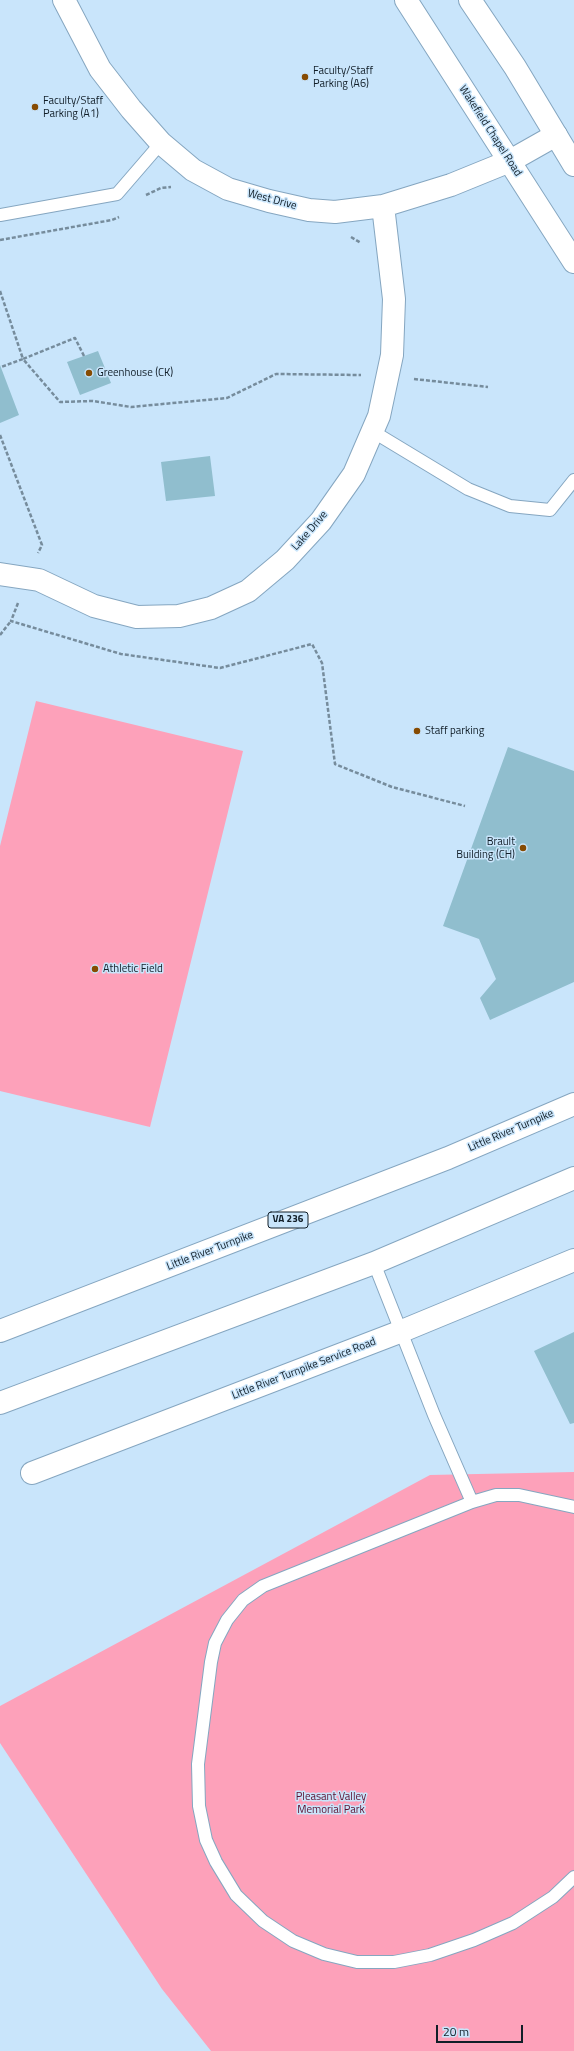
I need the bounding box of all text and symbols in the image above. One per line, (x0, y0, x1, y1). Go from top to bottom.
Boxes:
place label: Faculty/Staff Parking (A6) (313, 64, 373, 90)
marker: Faculty/Staff Parking (A6) (300, 72, 310, 82)
street label: Wakefield Chapel Road (456, 83, 524, 179)
place label: Faculty/Staff Parking (A1) (43, 94, 103, 120)
marker: Faculty/Staff Parking (A1) (30, 102, 40, 112)
street label: West Drive (246, 187, 298, 213)
place label: Greenhouse (CK) (97, 366, 173, 380)
marker: Greenhouse (CK) (84, 368, 94, 378)
street label: Lake Drive (289, 509, 331, 553)
place label: Staff parking (425, 724, 484, 738)
marker: Staff parking (412, 726, 422, 736)
place label: Brault Building (CH) (456, 835, 515, 861)
marker: Brault Building (CH) (518, 843, 528, 853)
place label: Athletic Field (103, 962, 163, 976)
marker: Athletic Field (90, 964, 100, 974)
street label: Little River Turnpike (466, 1107, 556, 1155)
road number: VA 236 (268, 1212, 308, 1228)
street label: Little River Turnpike (165, 1228, 255, 1274)
street label: Little River Turnpike Service Road (230, 1335, 378, 1403)
park label: Pleasant Valley Memorial Park (296, 1790, 366, 1816)
scale bar (438, 2017, 525, 2043)
text: 20 m (443, 2022, 469, 2041)

